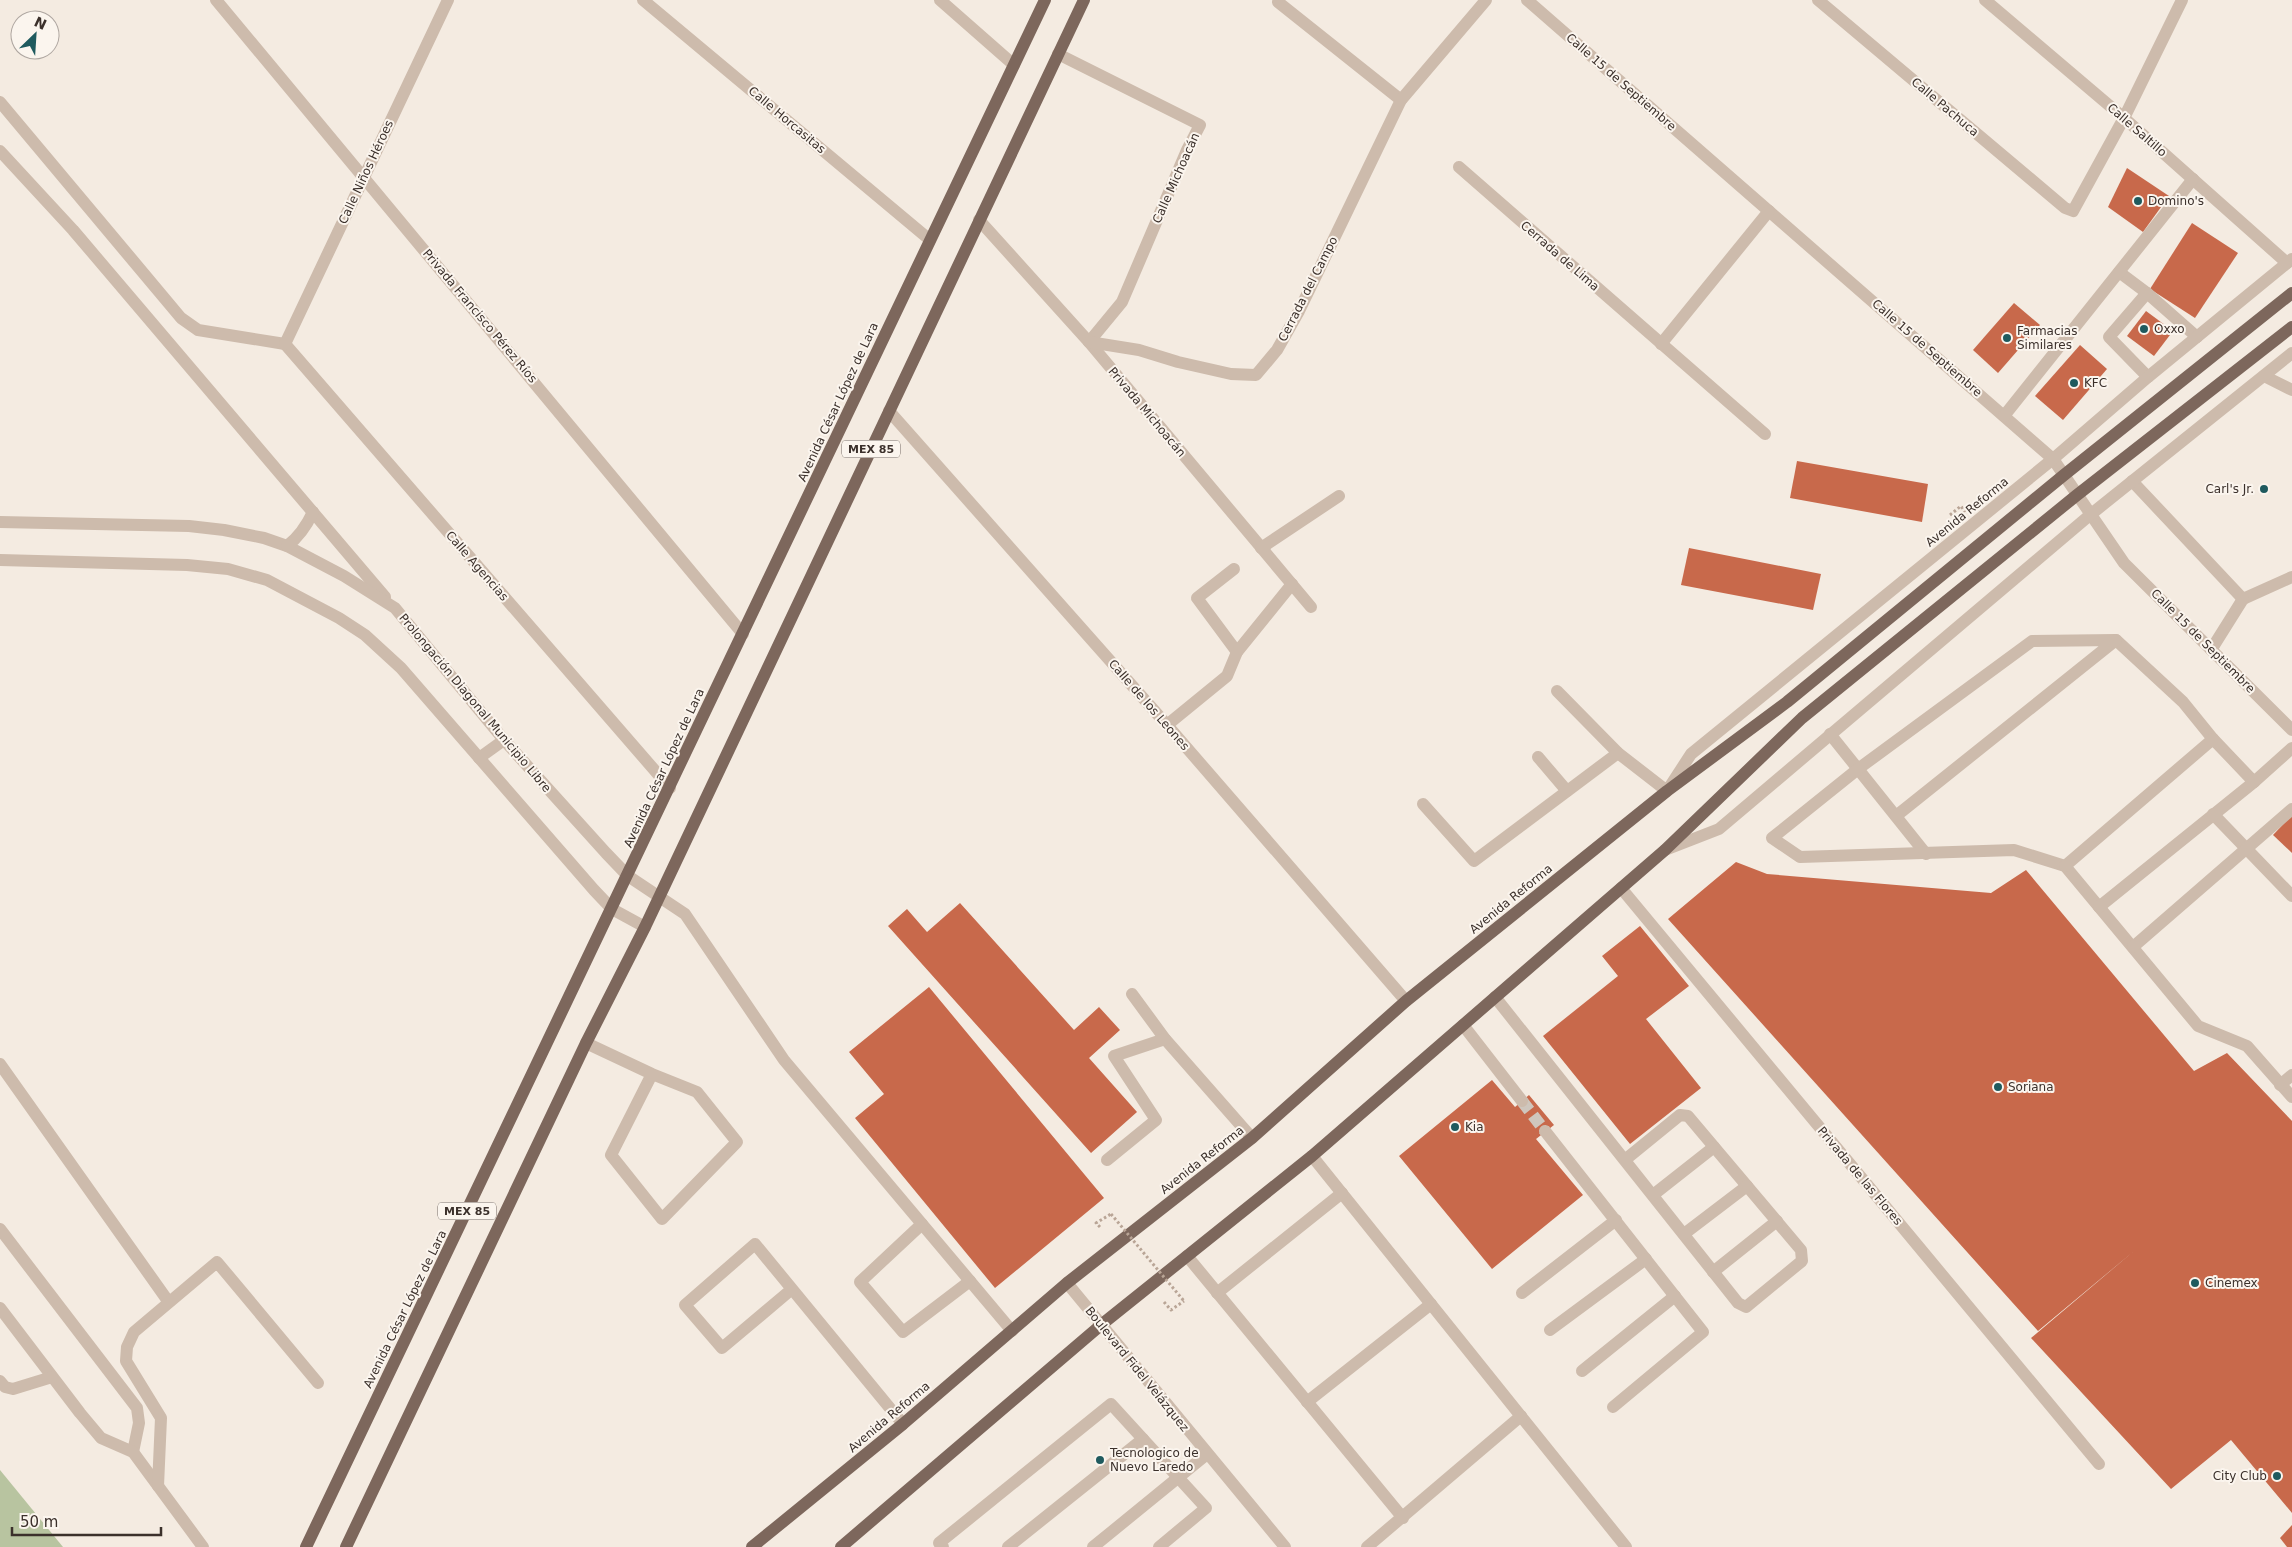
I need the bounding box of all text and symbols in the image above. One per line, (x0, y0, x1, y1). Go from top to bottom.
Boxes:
north arrow (10, 10, 60, 60)
text: N (32, 13, 49, 33)
street label: Calle 15 de Septiembre (1563, 30, 1679, 134)
street label: Calle Pachuca (1909, 75, 1981, 139)
street label: Calle Horcasitas (746, 84, 828, 156)
street label: Calle Saltillo (2105, 100, 2169, 160)
street label: Calle Niños Héroes (336, 118, 396, 226)
street label: Calle Michoacán (1150, 131, 1202, 225)
place label: Domino's (2148, 194, 2204, 208)
marker: Domino's (2132, 195, 2144, 207)
street label: Cerrada de Lima (1518, 218, 1602, 294)
street label: Cerrada del Campo (1275, 234, 1341, 344)
street label: Privada Francisco Pérez Ríos (420, 246, 540, 386)
street label: Calle 15 de Septiembre (1869, 296, 1985, 400)
street label: Avenida César López de Lara (795, 320, 881, 484)
place label: Oxxo (2154, 322, 2185, 336)
marker: Oxxo (2138, 323, 2150, 335)
place label: Farmacias Similares (2017, 324, 2077, 352)
marker: Farmacias Similares (2001, 332, 2013, 344)
street label: Privada Michoacán (1105, 364, 1189, 460)
place label: KFC (2084, 376, 2107, 390)
marker: KFC (2068, 377, 2080, 389)
road number: MEX 85 (842, 440, 900, 458)
street label: Avenida Reforma (1923, 474, 2011, 550)
place label: Carl's Jr. (2205, 482, 2254, 496)
marker: Carl's Jr. (2258, 483, 2270, 495)
street label: Calle Agencias (443, 528, 511, 604)
street label: Calle 15 de Septiembre (2148, 586, 2258, 696)
street label: Prolongación Diagonal Municipio Libre (396, 611, 554, 795)
street label: Calle de los Leones (1106, 657, 1192, 753)
street label: Avenida César López de Lara (621, 686, 707, 850)
street label: Avenida Reforma (1467, 861, 1555, 937)
place label: Soriana (2008, 1080, 2054, 1094)
marker: Soriana (1992, 1081, 2004, 1093)
place label: Kia (1465, 1120, 1484, 1134)
marker: Kia (1449, 1121, 1461, 1133)
street label: Avenida Reforma (1157, 1123, 1247, 1197)
street label: Privada de las Flores (1815, 1124, 1905, 1228)
road number: MEX 85 (438, 1202, 496, 1220)
street label: Avenida César López de Lara (361, 1228, 449, 1390)
place label: Cinemex (2205, 1276, 2258, 1290)
marker: Cinemex (2189, 1277, 2201, 1289)
street label: Boulevard Fidel Velázquez (1082, 1304, 1192, 1434)
street label: Avenida Reforma (845, 1379, 933, 1455)
place label: Tecnologico de Nuevo Laredo (1109, 1446, 1199, 1474)
marker: Tecnologico de Nuevo Laredo (1094, 1454, 1106, 1466)
place label: City Club (2213, 1469, 2267, 1483)
marker: City Club (2271, 1470, 2283, 1482)
scale bar (12, 1504, 161, 1536)
text: 50 m (20, 1513, 58, 1531)

